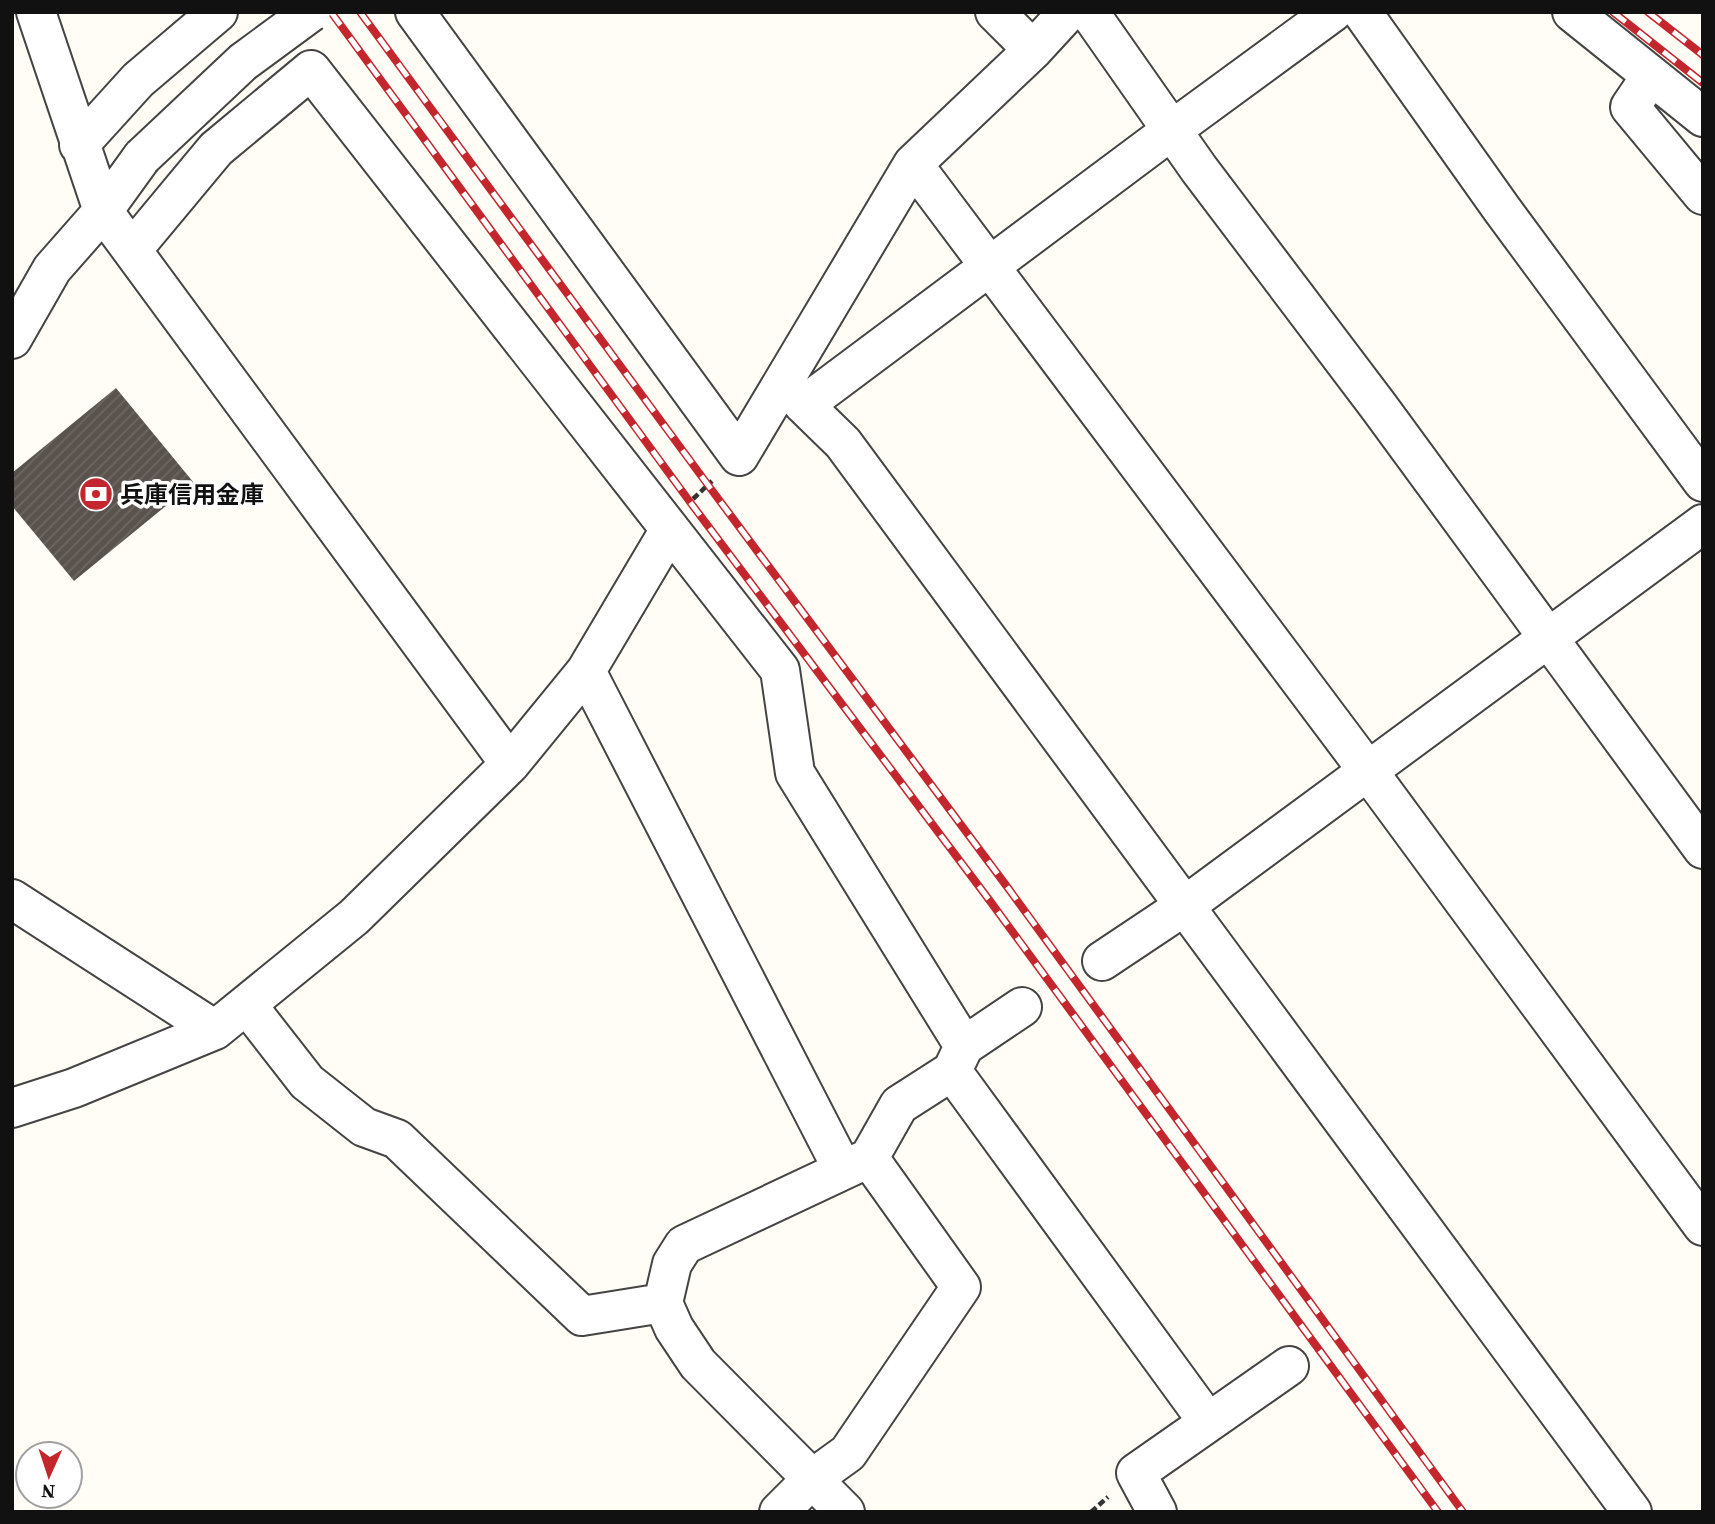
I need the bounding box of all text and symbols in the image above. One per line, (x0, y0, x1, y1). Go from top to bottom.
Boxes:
bank icon: 兵庫信用金庫 (77, 475, 115, 513)
place label: 兵庫信用金庫 (120, 478, 264, 511)
north arrow (14, 1440, 84, 1510)
text: N (40, 1479, 56, 1505)

